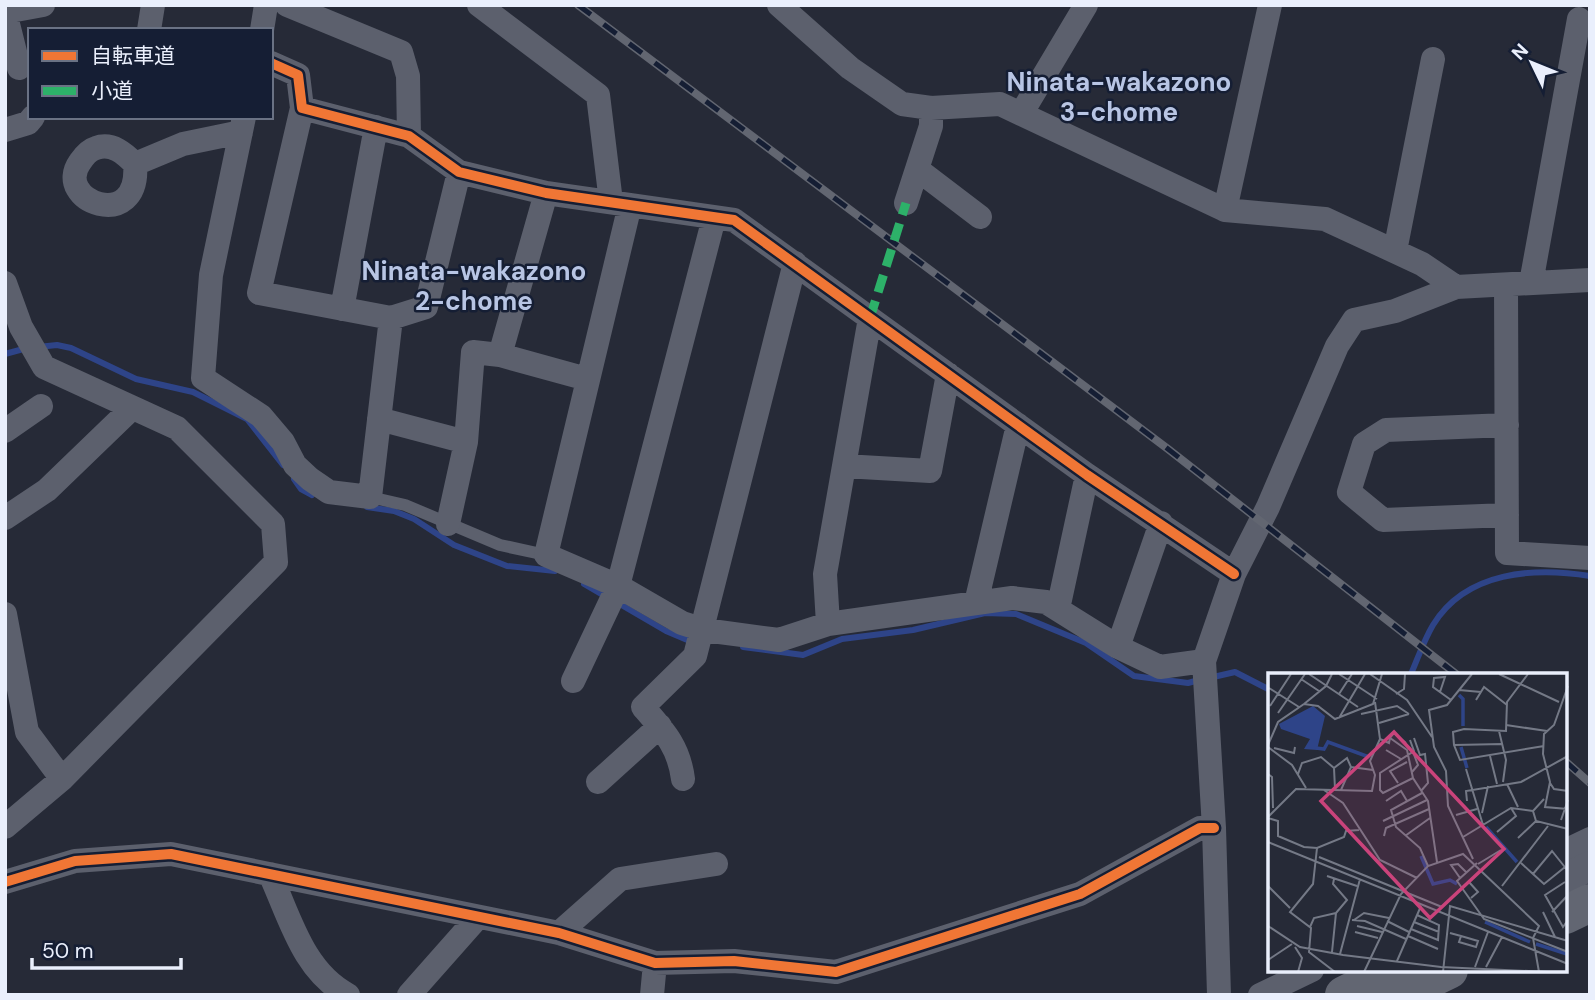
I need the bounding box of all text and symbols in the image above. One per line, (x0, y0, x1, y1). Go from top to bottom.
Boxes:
legend (28, 28, 273, 119)
north arrow (1497, 28, 1567, 98)
text: N (1506, 38, 1534, 65)
text: 自転車道 (91, 42, 175, 70)
district label: Ninata-wakazono 3-chome (1007, 65, 1231, 129)
text: 小道 (91, 77, 133, 105)
district label: Ninata-wakazono 2-chome (362, 254, 586, 318)
inset map (1268, 673, 1567, 972)
scale bar (32, 926, 180, 970)
text: 50 m (42, 937, 93, 965)

